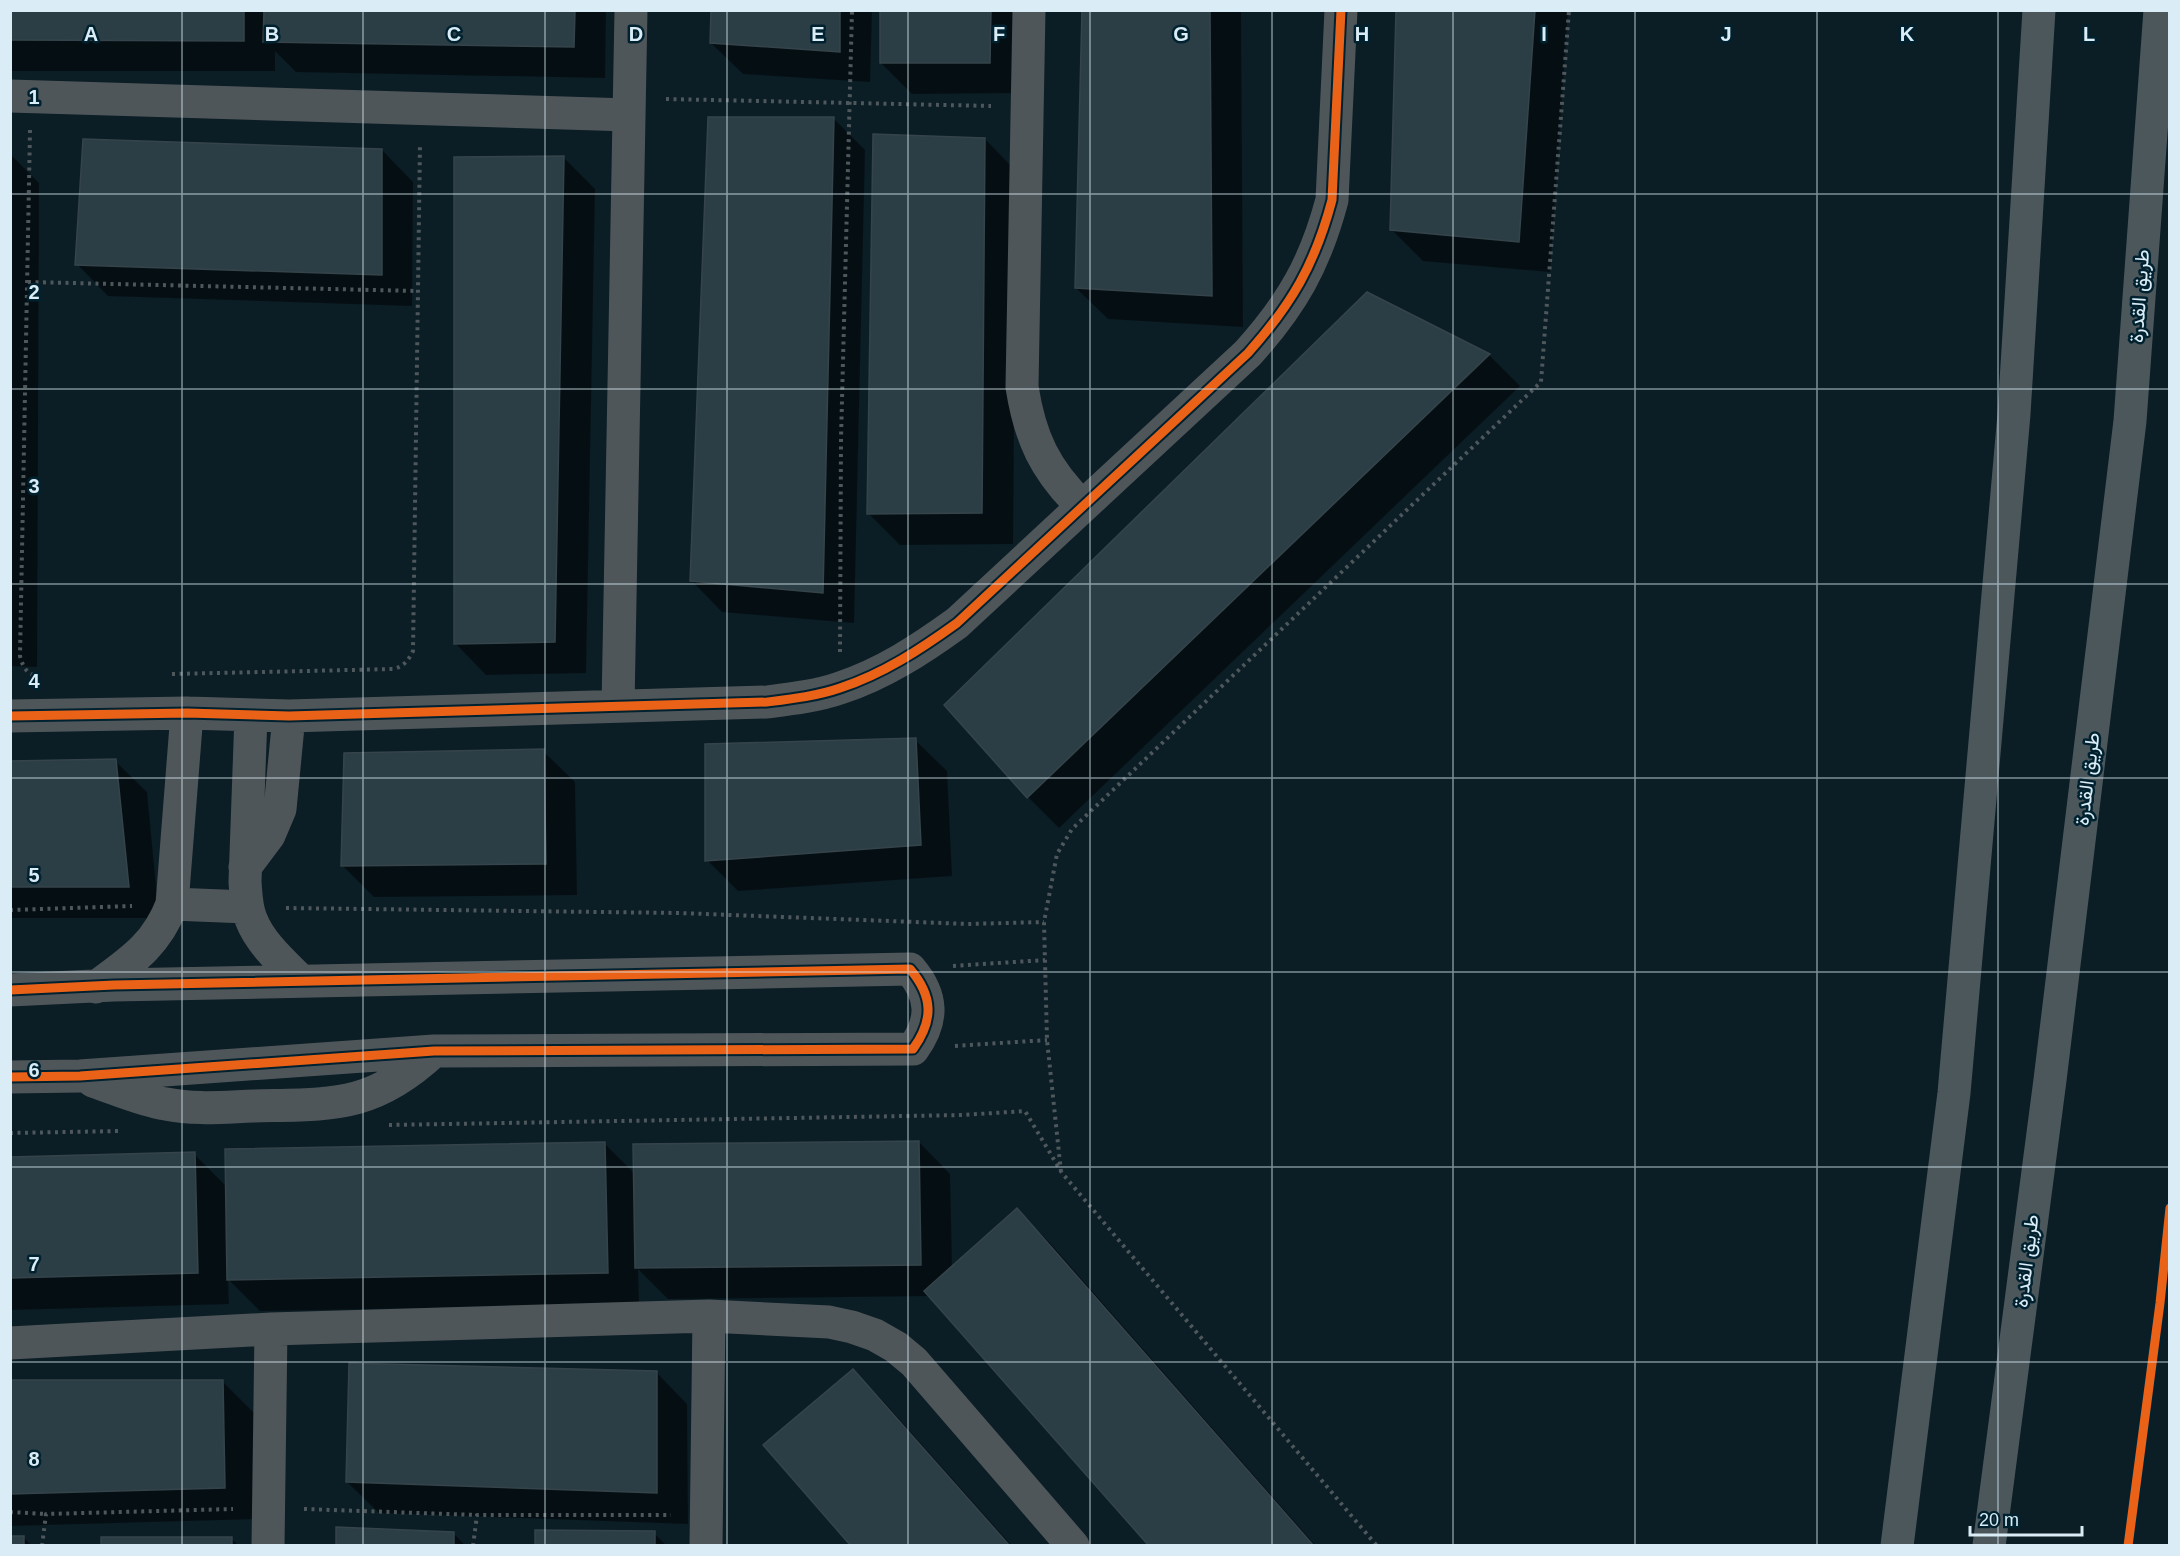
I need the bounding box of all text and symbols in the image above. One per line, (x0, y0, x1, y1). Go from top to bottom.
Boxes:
text: A (84, 23, 98, 45)
text: B (265, 23, 279, 45)
text: C (447, 23, 461, 45)
text: D (629, 23, 643, 45)
text: E (811, 23, 825, 45)
text: F (993, 23, 1005, 45)
text: G (1173, 23, 1189, 45)
text: H (1355, 23, 1369, 45)
text: I (1541, 23, 1547, 45)
text: J (1720, 23, 1732, 45)
text: K (1900, 23, 1915, 45)
text: L (2083, 23, 2095, 45)
text: 1 (28, 86, 40, 108)
street label: طريق القدرة (2125, 249, 2155, 344)
text: 2 (28, 281, 40, 303)
text: 3 (28, 475, 40, 497)
text: 4 (28, 670, 40, 692)
street label: طريق القدرة (2070, 731, 2106, 827)
text: 5 (28, 864, 40, 886)
text: 6 (28, 1059, 40, 1081)
street label: طريق القدرة (2009, 1213, 2045, 1309)
text: 7 (28, 1253, 40, 1275)
text: 8 (28, 1448, 40, 1470)
scale bar (1970, 1499, 2082, 1537)
text: 20 m (1979, 1510, 2019, 1530)

